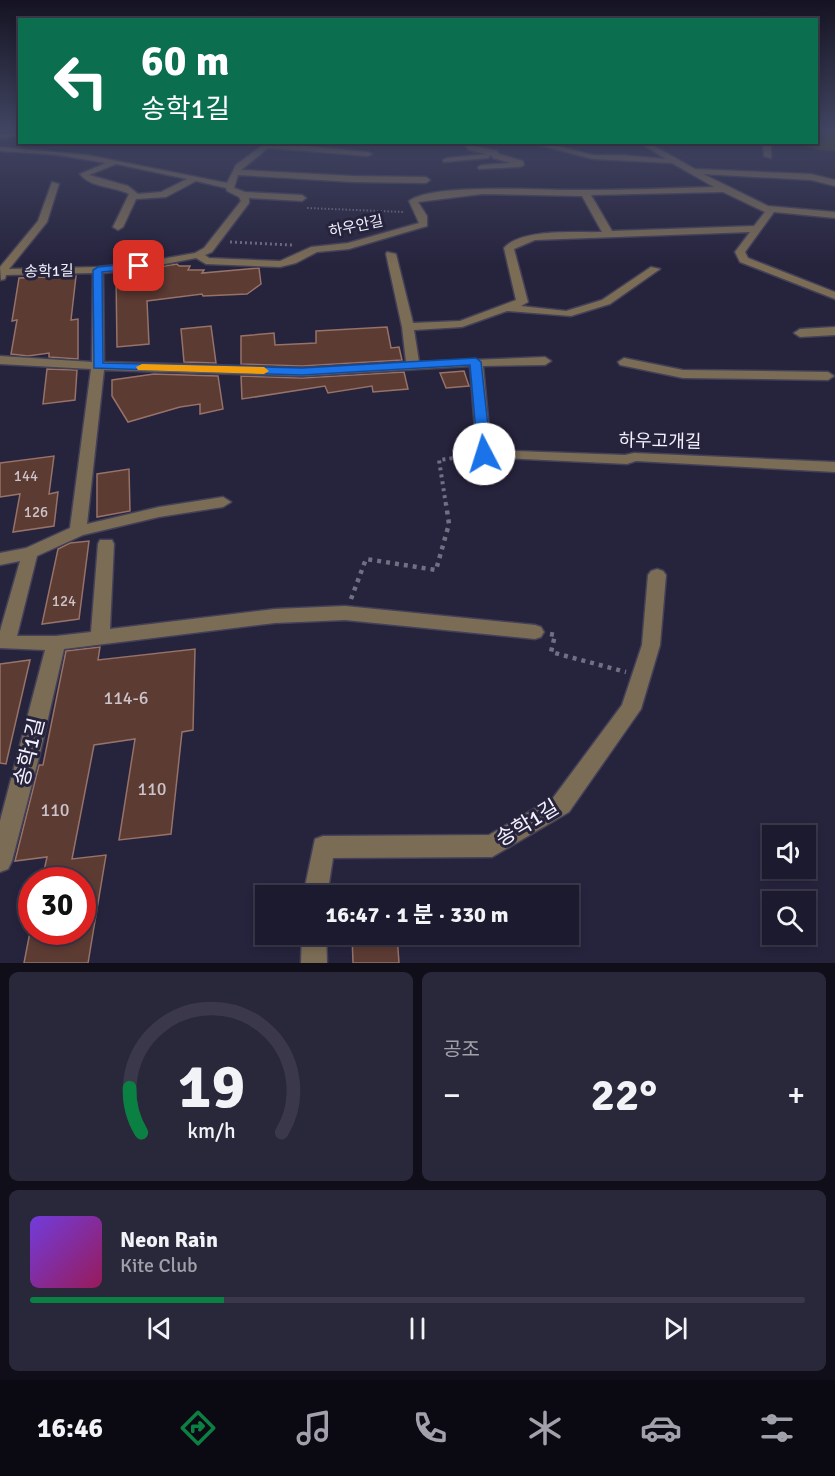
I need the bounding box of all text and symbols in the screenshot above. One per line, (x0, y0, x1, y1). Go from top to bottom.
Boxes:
text: 60 m (141, 36, 230, 87)
icon: left (42, 42, 120, 120)
text: 송학1길 (141, 93, 230, 126)
street label: 하우안길 (327, 211, 385, 241)
pin (113, 240, 164, 291)
icon: arrive (122, 249, 155, 282)
street label: 송학1길 (24, 262, 74, 280)
position arrow (452, 422, 516, 486)
street label: 하우고개길 (618, 429, 702, 453)
house number: 144 (14, 467, 38, 485)
house number: 126 (24, 503, 48, 521)
house number: 124 (52, 592, 76, 610)
house number: 114-6 (103, 687, 149, 709)
street label: 송학1길 (8, 715, 50, 789)
house number: 110 (137, 778, 167, 800)
street label: 송학1길 (491, 794, 563, 852)
house number: 110 (40, 799, 70, 821)
map controls (762, 825, 816, 945)
button: sound (762, 825, 816, 879)
speed limit sign: 30 (18, 867, 96, 945)
button: search (762, 891, 816, 945)
text: 16:47 · 1 분 · 330 m (325, 901, 509, 928)
text: 공조 (443, 1037, 480, 1062)
text: 19 (177, 1048, 245, 1125)
text: 22° (591, 1068, 657, 1123)
text: − (443, 1075, 461, 1116)
text: + (787, 1075, 805, 1116)
text: km/h (187, 1119, 235, 1145)
text: Neon Rain (120, 1226, 218, 1253)
text: Kite Club (120, 1253, 198, 1278)
icon: previous (143, 1312, 176, 1345)
icon: pause (401, 1312, 434, 1345)
icon: next (659, 1312, 692, 1345)
icon: directions (177, 1407, 219, 1449)
icon: music (293, 1407, 335, 1449)
icon: phone (409, 1407, 451, 1449)
icon: climate (524, 1407, 566, 1449)
icon: car (640, 1407, 682, 1449)
icon: filters (756, 1407, 798, 1449)
text: 16:46 (37, 1412, 103, 1445)

